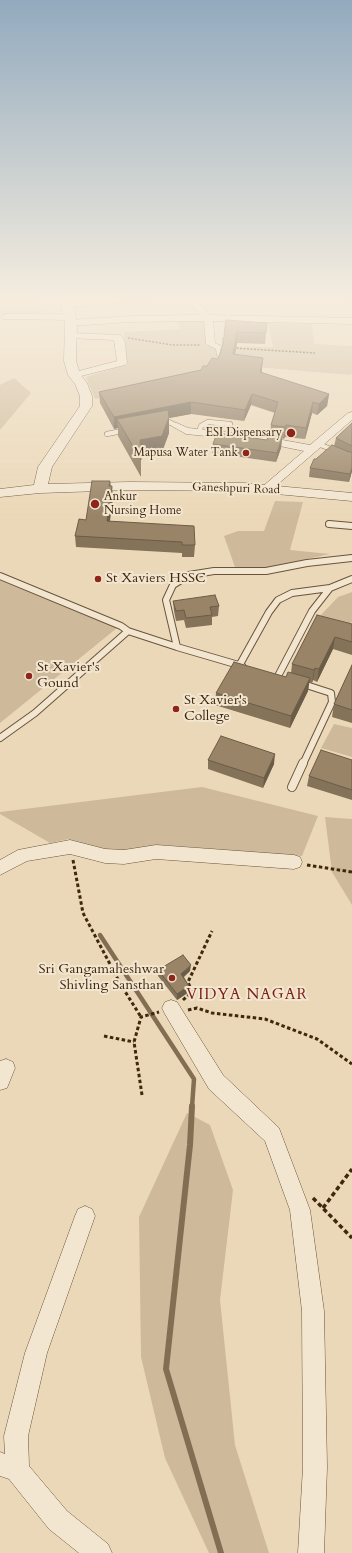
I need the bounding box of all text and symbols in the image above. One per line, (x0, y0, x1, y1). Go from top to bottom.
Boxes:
place label: ESI Dispensary (206, 426, 282, 440)
marker: ESI Dispensary (285, 427, 297, 439)
place label: Mapusa Water Tank (134, 446, 238, 460)
marker: Mapusa Water Tank (241, 448, 251, 458)
street label: Ganeshpuri Road (192, 480, 280, 498)
place label: Ankur Nursing Home (104, 490, 181, 518)
marker: Ankur Nursing Home (89, 498, 101, 510)
place label: St Xaviers HSSC (106, 571, 206, 587)
marker: St Xaviers HSSC (93, 574, 103, 584)
place label: St Xavier's Gound (37, 660, 100, 692)
marker: St Xavier's Gound (24, 671, 34, 681)
place label: St Xavier's College (184, 693, 247, 726)
marker: St Xavier's College (171, 704, 181, 714)
place label: Sri Gangamaheshwar Shivling Sansthan (39, 962, 164, 994)
marker: Sri Gangamaheshwar Shivling Sansthan (167, 973, 177, 983)
district label: VIDYA NAGAR (186, 987, 308, 1005)

